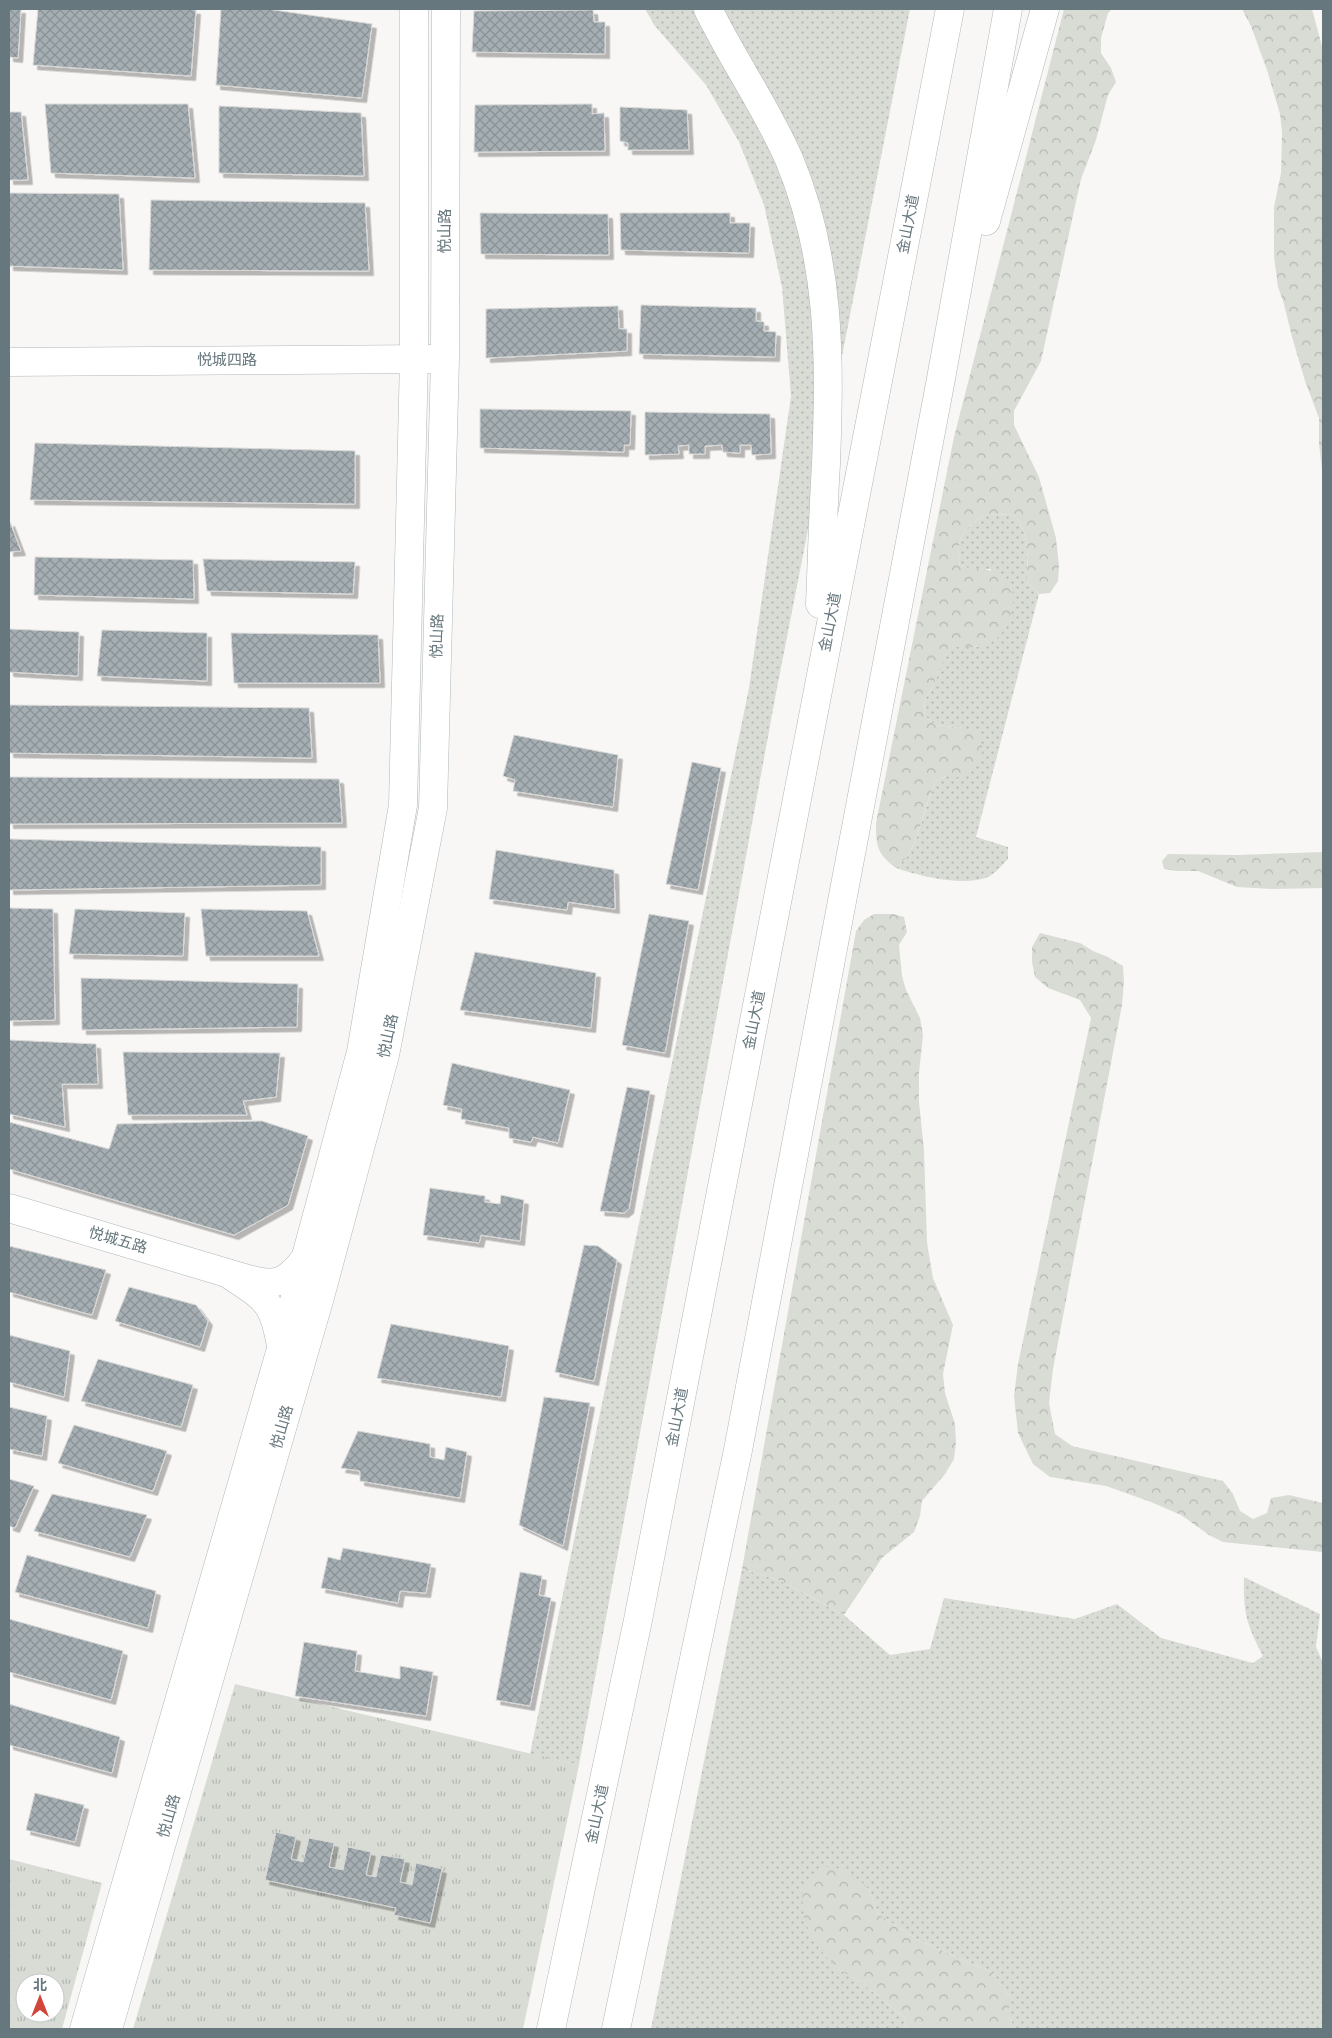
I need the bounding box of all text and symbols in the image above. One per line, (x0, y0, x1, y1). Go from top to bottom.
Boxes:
street label: 金山大道 (893, 193, 923, 255)
street label: 悦山路 (436, 208, 454, 254)
street label: 悦城四路 (197, 351, 257, 369)
street label: 金山大道 (815, 591, 845, 653)
street label: 悦山路 (427, 613, 447, 659)
street label: 金山大道 (739, 989, 769, 1051)
street label: 悦山路 (375, 1012, 401, 1060)
street label: 悦城五路 (87, 1223, 149, 1257)
street label: 金山大道 (662, 1386, 692, 1448)
street label: 悦山路 (267, 1403, 297, 1451)
street label: 金山大道 (582, 1783, 612, 1845)
street label: 悦山路 (154, 1792, 184, 1840)
north arrow (15, 1973, 65, 2023)
text: 北 (33, 1977, 47, 1994)

